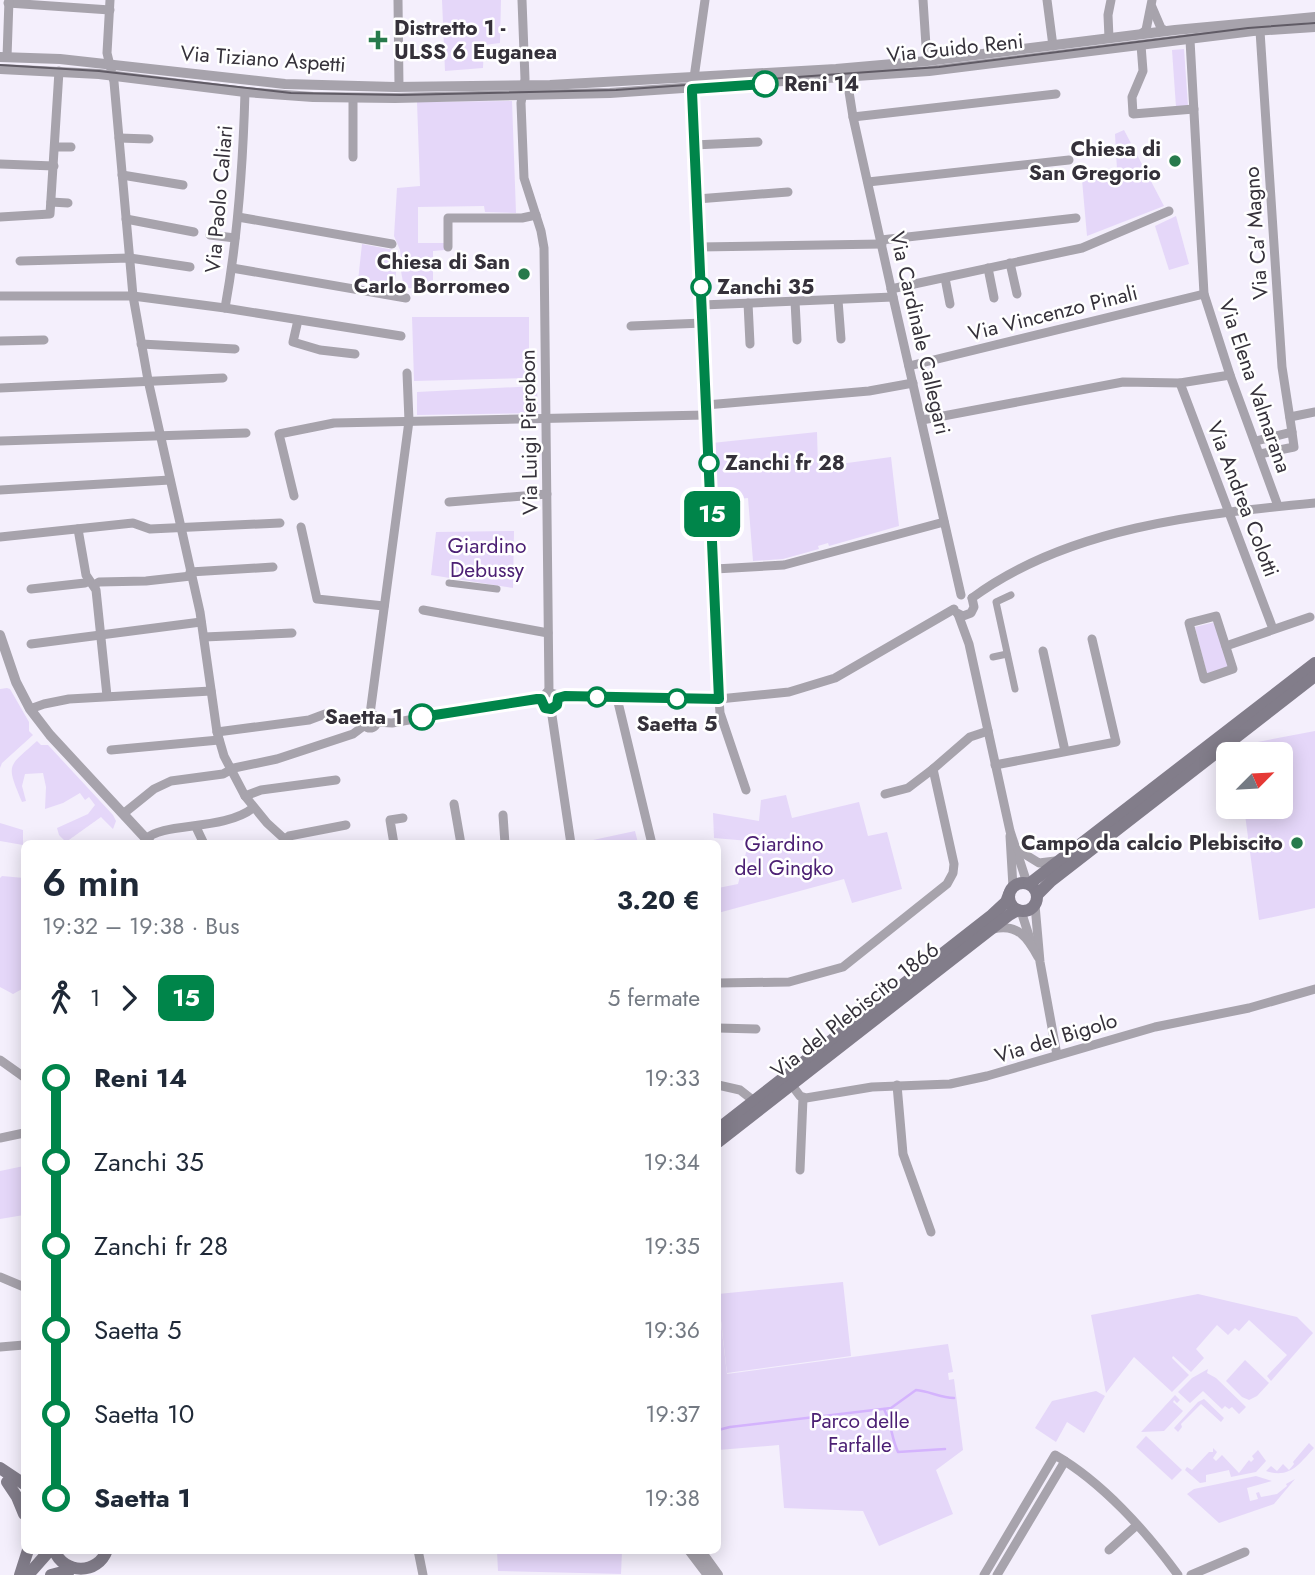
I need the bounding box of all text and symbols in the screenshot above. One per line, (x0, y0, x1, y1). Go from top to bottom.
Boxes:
place label: Distretto 1 - ULSS 6 Euganea (394, 13, 557, 67)
street label: Via Guido Reni (885, 26, 1025, 70)
marker: Distretto 1 - ULSS 6 Euganea (368, 30, 388, 50)
street label: Via Tiziano Aspetti (179, 38, 347, 80)
place label: Reni 14 (784, 69, 859, 99)
marker: Reni 14 (752, 71, 778, 97)
street label: Via Paolo Caliari (198, 124, 240, 274)
place label: Chiesa di San Gregorio (1029, 134, 1161, 188)
marker: Chiesa di San Gregorio (1167, 153, 1183, 169)
street label: Via Ca' Magno (1236, 165, 1276, 301)
street label: Via Cardinale Callegari (882, 228, 958, 438)
place label: Chiesa di San Carlo Borromeo (354, 247, 510, 301)
marker: Chiesa di San Carlo Borromeo (516, 266, 532, 282)
place label: Zanchi 35 (717, 272, 814, 302)
marker: Zanchi 35 (691, 277, 711, 297)
street label: Via Vincenzo Pinali (965, 277, 1141, 349)
street label: Via Elena Valmarana (1211, 295, 1299, 477)
street label: Via Luigi Pierobon (513, 349, 545, 515)
street label: Via Andrea Colotti (1200, 417, 1286, 581)
place label: Zanchi fr 28 (725, 448, 845, 478)
marker: Zanchi fr 28 (699, 453, 719, 473)
line badge: 15 (680, 491, 744, 537)
text: 15 (698, 496, 726, 531)
park label: Giardino Debussy (448, 531, 526, 585)
unlabelled marker (587, 687, 607, 707)
marker: Saetta 5 (667, 689, 687, 709)
place label: Saetta 1 (325, 702, 403, 732)
marker: Saetta 1 (409, 704, 435, 730)
place label: Saetta 5 (637, 709, 718, 739)
north arrow (1216, 742, 1293, 819)
map controls (1216, 742, 1293, 819)
place label: Campo da calcio Plebiscito (1021, 828, 1283, 858)
park label: Giardino del Gingko (734, 829, 834, 883)
marker: Campo da calcio Plebiscito (1289, 835, 1305, 851)
text: 6 min (42, 855, 140, 910)
text: 3.20 € (617, 881, 700, 919)
text: 19:32 – 19:38 · Bus (42, 909, 239, 943)
street label: Via del Plebiscito 1866 (765, 935, 945, 1085)
icon: walk (42, 979, 80, 1017)
icon: forward (110, 979, 148, 1017)
text: 15 (172, 980, 200, 1015)
text: 1 (90, 981, 100, 1015)
text: 5 fermate (607, 981, 700, 1015)
street label: Via del Bigolo (991, 1005, 1121, 1071)
text: Reni 14 (94, 1059, 187, 1097)
text: 19:33 (644, 1061, 700, 1095)
text: Zanchi 35 (94, 1143, 204, 1181)
text: 19:34 (644, 1145, 700, 1179)
text: Zanchi fr 28 (94, 1227, 228, 1265)
text: 19:35 (644, 1229, 700, 1263)
text: Saetta 5 (94, 1311, 182, 1349)
text: 19:36 (644, 1313, 700, 1347)
text: Saetta 10 (94, 1395, 194, 1433)
text: 19:37 (645, 1397, 700, 1431)
park label: Parco delle Farfalle (811, 1406, 910, 1460)
text: Saetta 1 (94, 1479, 191, 1517)
text: 19:38 (644, 1481, 700, 1515)

